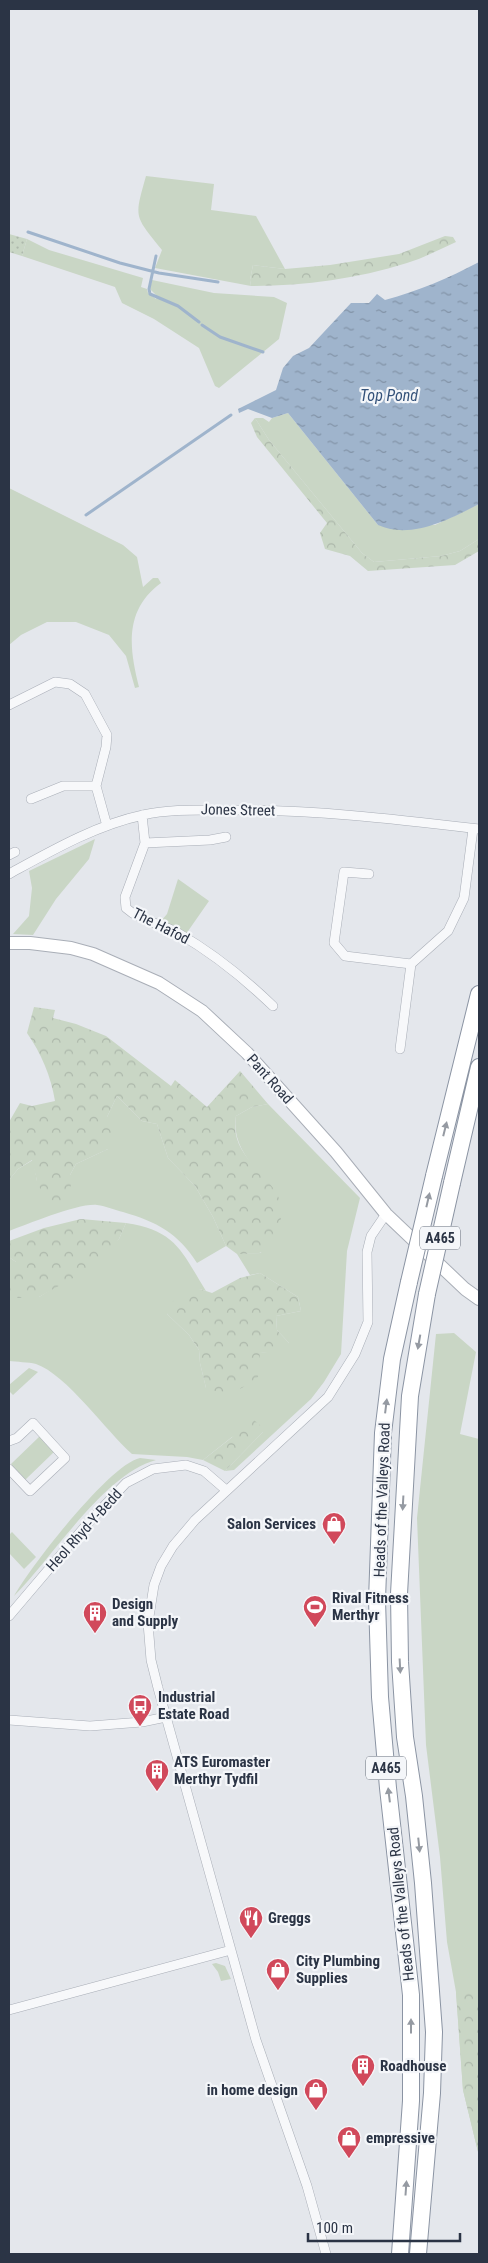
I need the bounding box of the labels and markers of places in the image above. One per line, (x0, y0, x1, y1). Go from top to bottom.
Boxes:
shop icon: Salon Services (321, 1511, 347, 1545)
place label: Salon Services (227, 1515, 316, 1533)
place label: Rival Fitness Merthyr (332, 1589, 409, 1624)
sports icon: Rival Fitness Merthyr (302, 1594, 328, 1628)
place label: Design and Supply (112, 1595, 178, 1630)
building icon: Design and Supply (82, 1600, 108, 1634)
place label: Industrial Estate Road (158, 1688, 229, 1723)
bus stop icon: Industrial Estate Road (127, 1693, 153, 1727)
place label: ATS Euromaster Merthyr Tydfil (174, 1753, 270, 1788)
building icon: ATS Euromaster Merthyr Tydfil (144, 1758, 170, 1792)
restaurant icon: Greggs (238, 1905, 264, 1939)
place label: Greggs (268, 1909, 311, 1927)
place label: City Plumbing Supplies (296, 1952, 380, 1987)
shop icon: City Plumbing Supplies (265, 1957, 291, 1991)
building icon: Roadhouse (350, 2053, 376, 2087)
place label: Roadhouse (380, 2057, 446, 2075)
shop icon: in home design (303, 2077, 329, 2111)
place label: in home design (207, 2081, 298, 2099)
shop icon: empressive (336, 2125, 362, 2159)
place label: empressive (366, 2129, 435, 2147)

